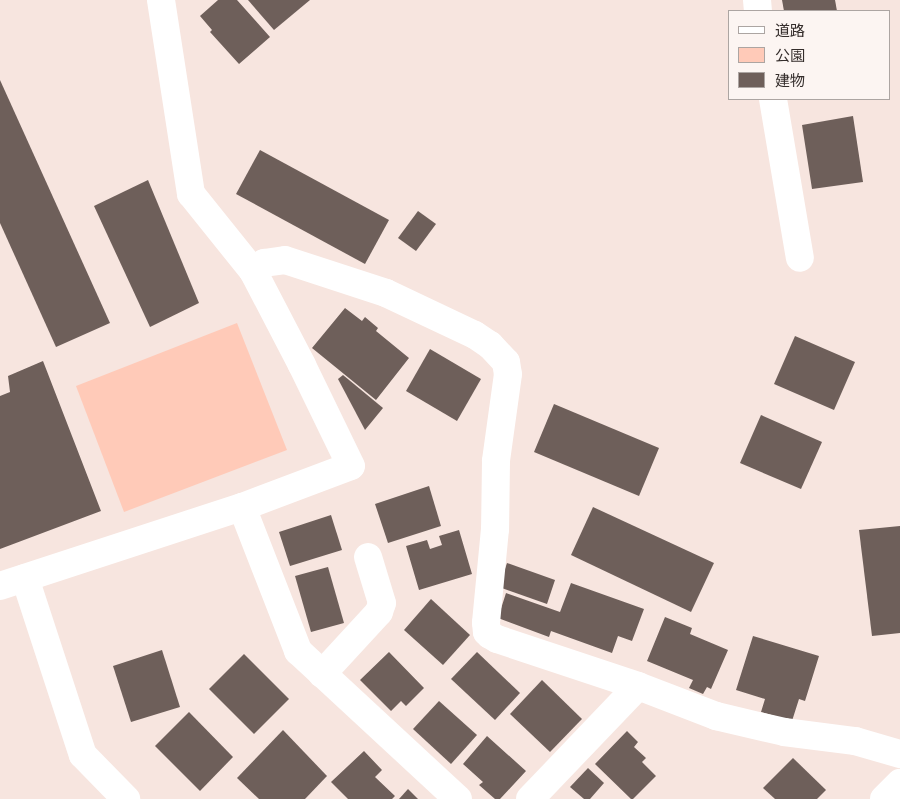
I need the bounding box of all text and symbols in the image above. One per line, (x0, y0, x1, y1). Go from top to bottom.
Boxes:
legend (728, 10, 890, 100)
text: 道路 (775, 24, 805, 39)
text: 公園 (775, 49, 805, 64)
text: 建物 (775, 74, 805, 89)

